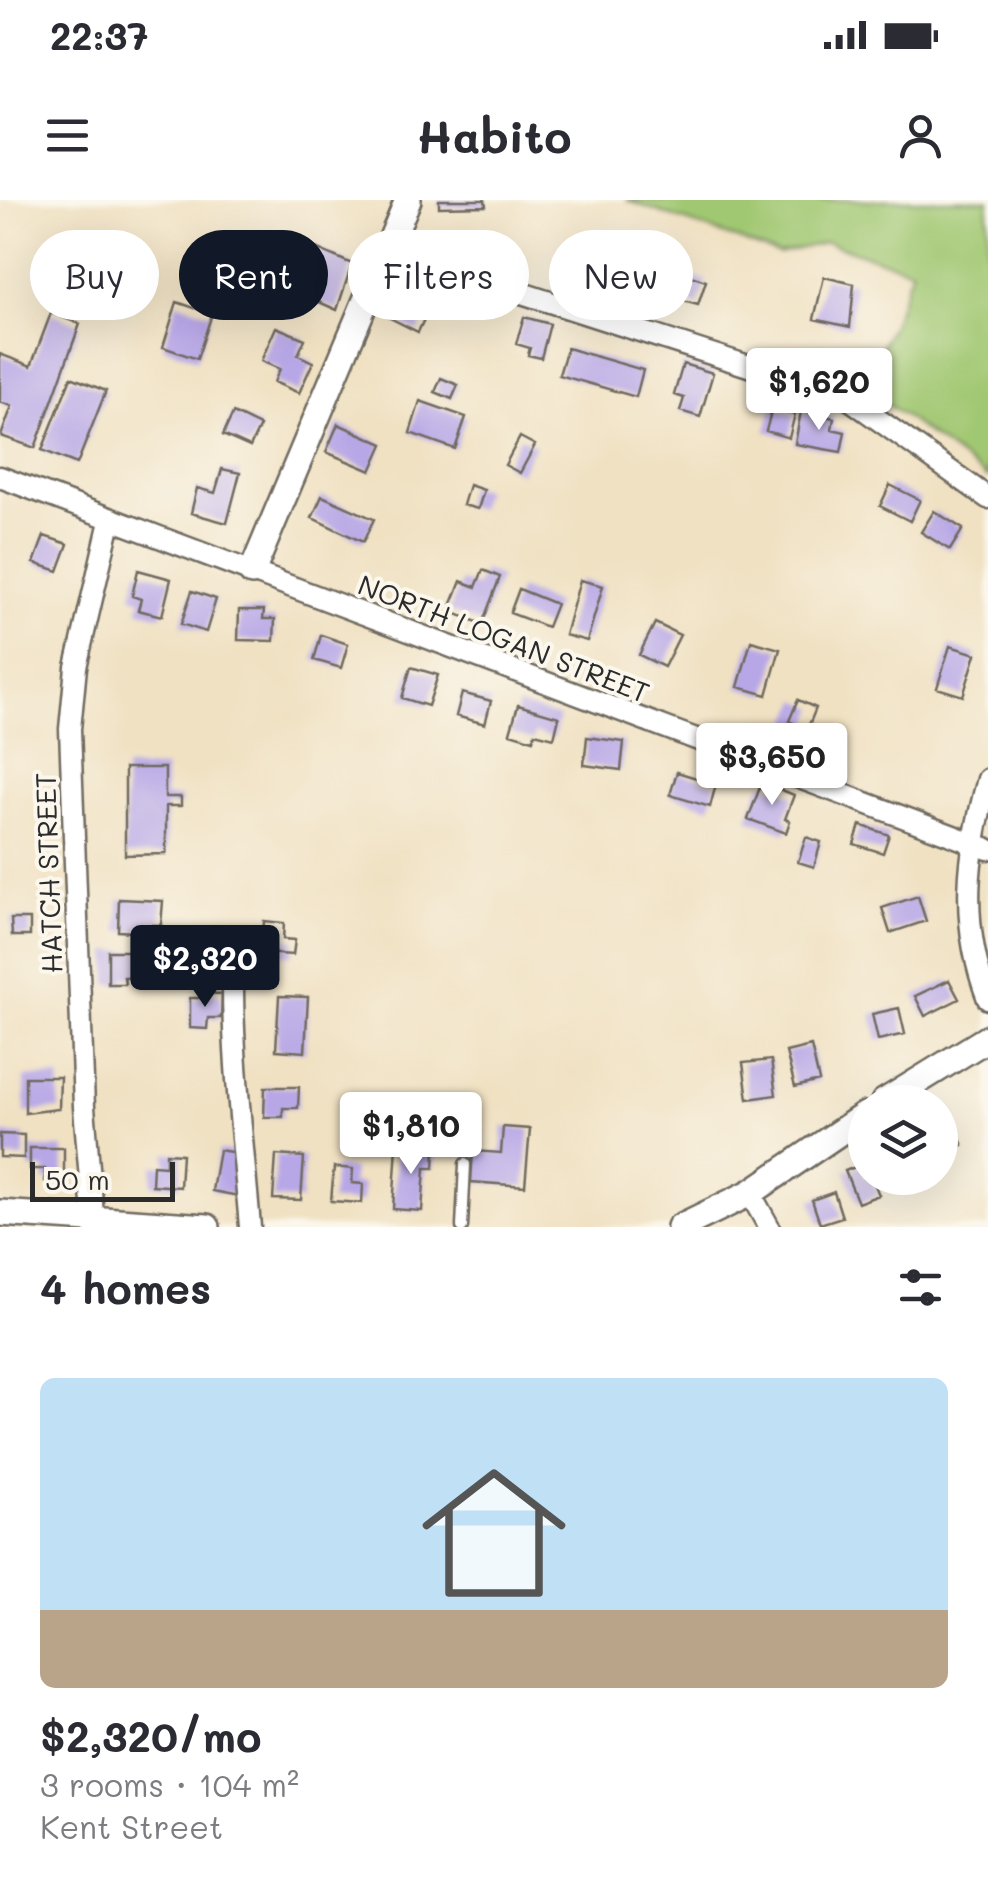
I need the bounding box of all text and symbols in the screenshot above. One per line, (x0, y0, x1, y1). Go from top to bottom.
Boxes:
text: 22:37 (50, 10, 149, 60)
text: Habito (417, 106, 571, 164)
icon: menu (40, 108, 95, 163)
icon: person (893, 108, 948, 163)
chip: Buy (30, 230, 159, 320)
chip: Rent (179, 230, 328, 320)
chip: Filters (348, 230, 529, 320)
chip: New (549, 230, 693, 320)
pin: $1,620 (738, 348, 900, 433)
text: $1,620 (768, 359, 870, 401)
street label: NORTH LOGAN STREET (353, 566, 655, 710)
pin: $3,650 (691, 723, 853, 808)
text: $3,650 (718, 734, 826, 776)
street label: HATCH STREET (27, 772, 69, 974)
pin: $2,320 (124, 925, 286, 1010)
text: $2,320 (152, 936, 258, 978)
map controls (848, 1085, 958, 1195)
button: layers (848, 1085, 958, 1195)
pin: $1,810 (330, 1092, 492, 1177)
text: $1,810 (362, 1103, 460, 1145)
scale bar (30, 1157, 175, 1201)
text: 50 m (45, 1161, 110, 1197)
text: 4 homes (40, 1260, 211, 1315)
icon: filters (893, 1260, 948, 1315)
icon: home (404, 1443, 584, 1623)
text: $2,320/mo (40, 1708, 261, 1763)
text: 3 rooms · 104 m² (40, 1763, 299, 1805)
text: Kent Street (40, 1805, 223, 1847)

